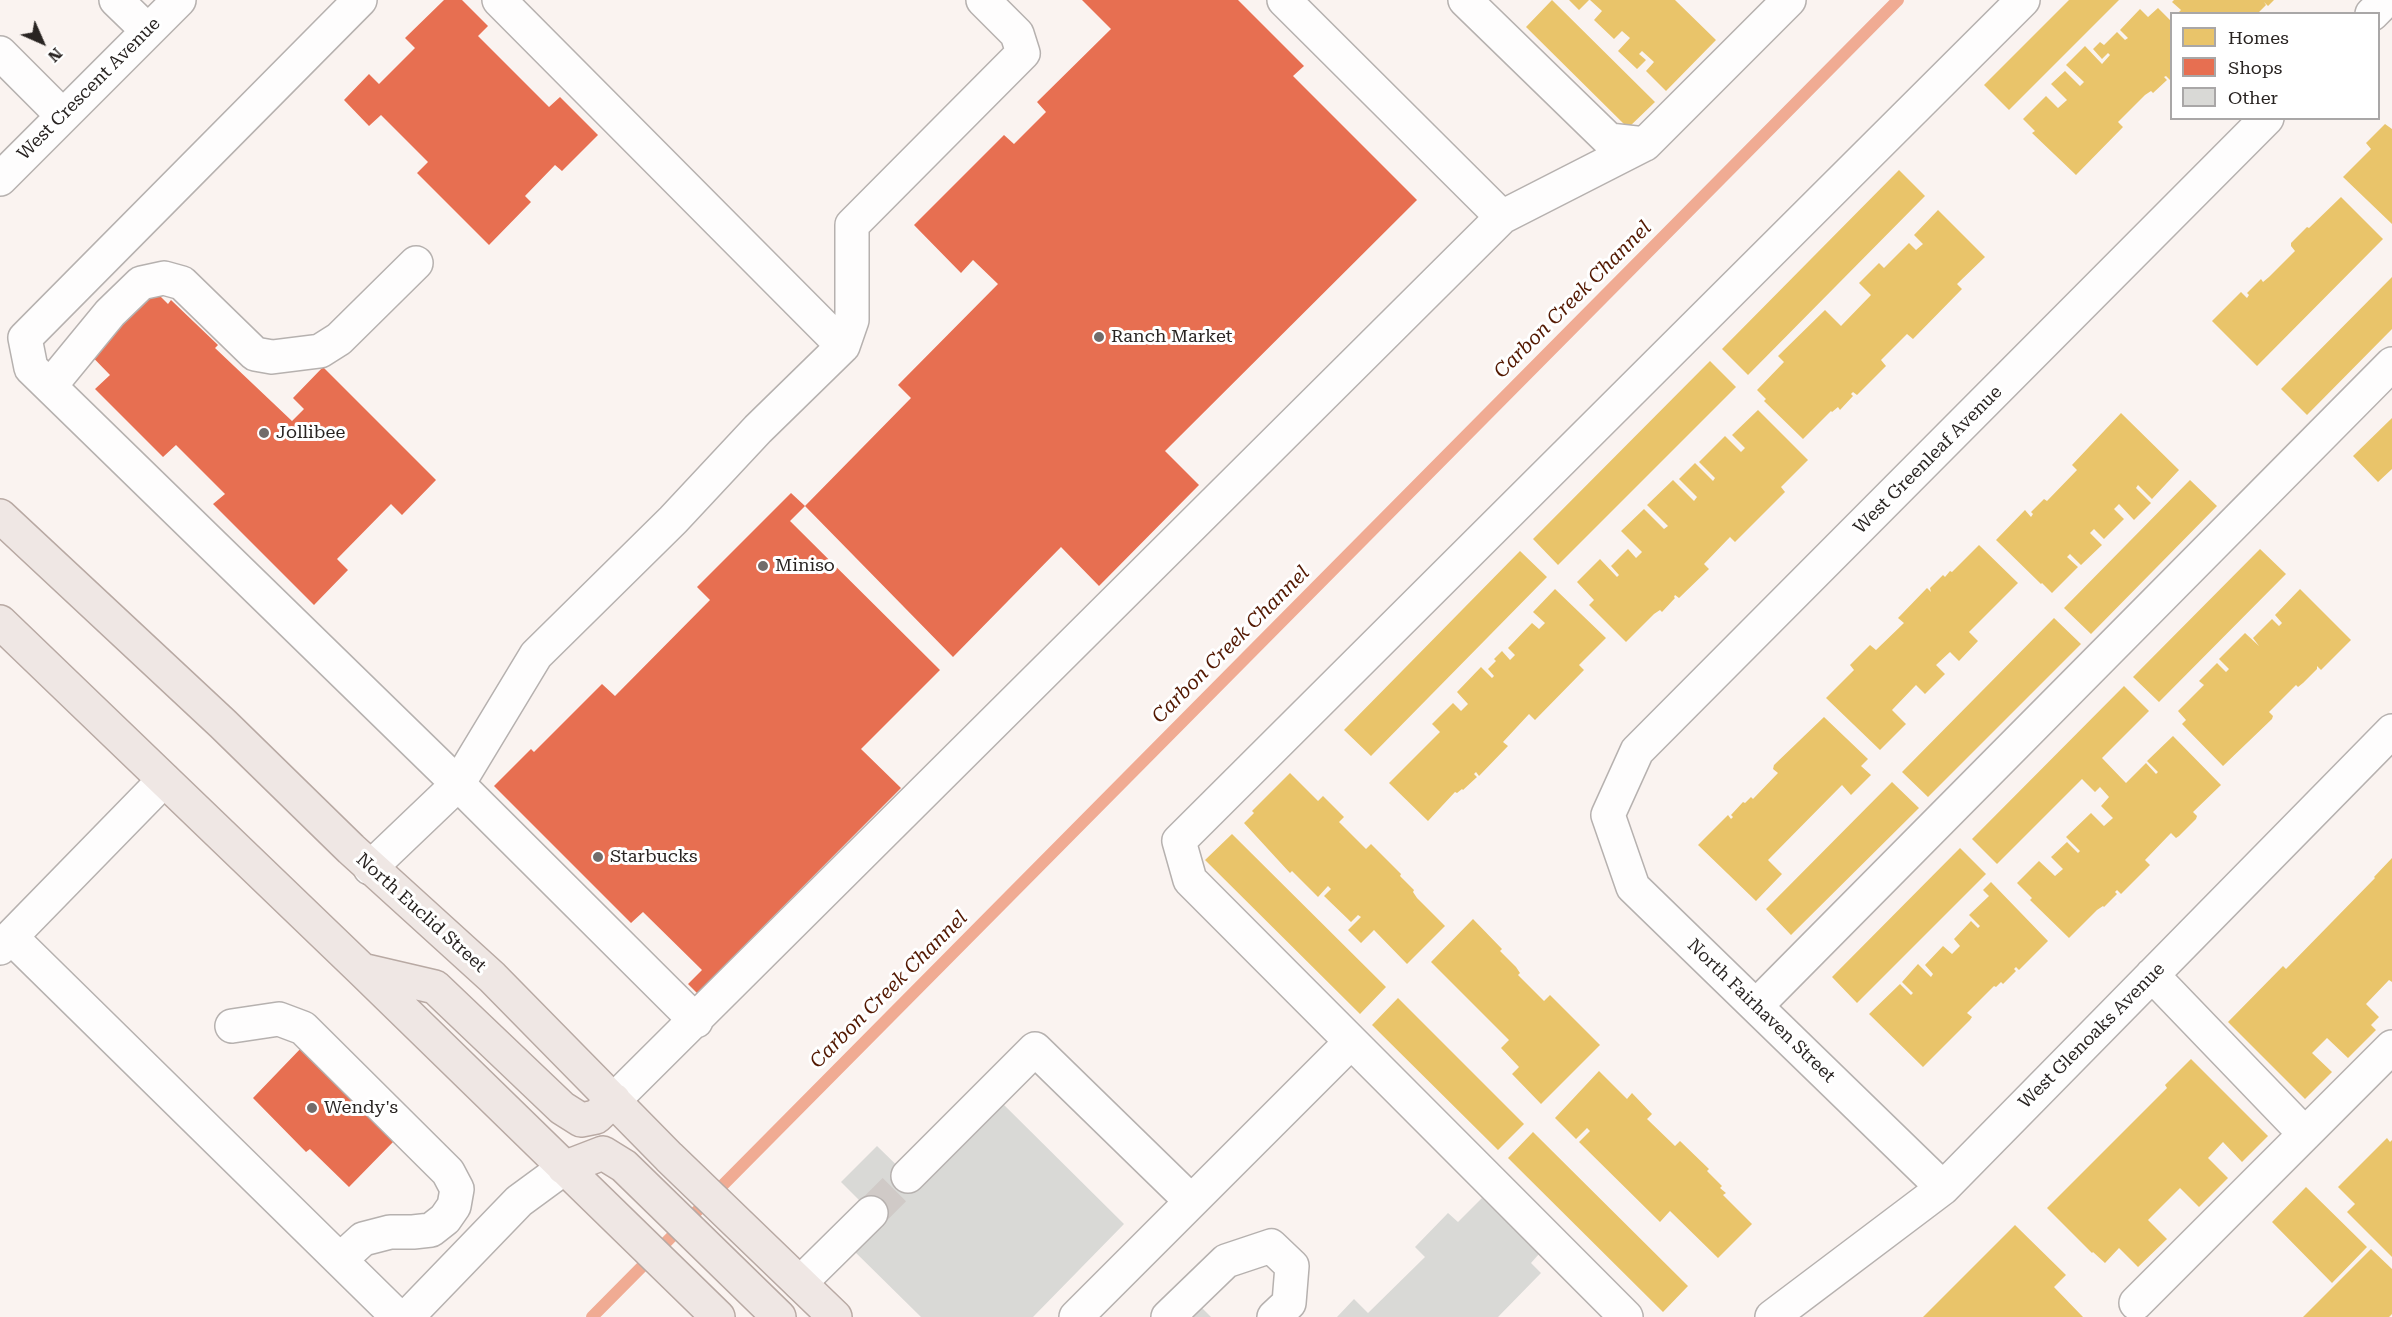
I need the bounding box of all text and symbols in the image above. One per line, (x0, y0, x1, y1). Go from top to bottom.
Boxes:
north arrow (12, 12, 72, 72)
legend (2170, 12, 2380, 120)
street label: West Crescent Avenue (13, 13, 165, 165)
text: Homes (2228, 27, 2289, 48)
text: N (44, 44, 66, 66)
text: Shops (2228, 57, 2282, 78)
text: Other (2228, 87, 2278, 108)
water label: Carbon Creek Channel (1489, 216, 1657, 384)
place label: Ranch Market (1111, 326, 1233, 348)
marker: Ranch Market (1092, 330, 1106, 344)
street label: West Greenleaf Avenue (1849, 381, 2007, 539)
place label: Jollibee (276, 422, 345, 444)
marker: Jollibee (257, 426, 271, 440)
place label: Miniso (775, 555, 835, 577)
marker: Miniso (756, 559, 770, 573)
water label: Carbon Creek Channel (1147, 561, 1315, 729)
place label: Starbucks (610, 846, 698, 868)
street label: North Euclid Street (351, 849, 491, 977)
marker: Starbucks (591, 850, 605, 864)
water label: Carbon Creek Channel (805, 906, 973, 1074)
street label: North Fairhaven Street (1683, 935, 1839, 1087)
street label: West Glenoaks Avenue (2014, 958, 2170, 1114)
place label: Wendy's (324, 1097, 398, 1119)
marker: Wendy's (305, 1101, 319, 1115)

